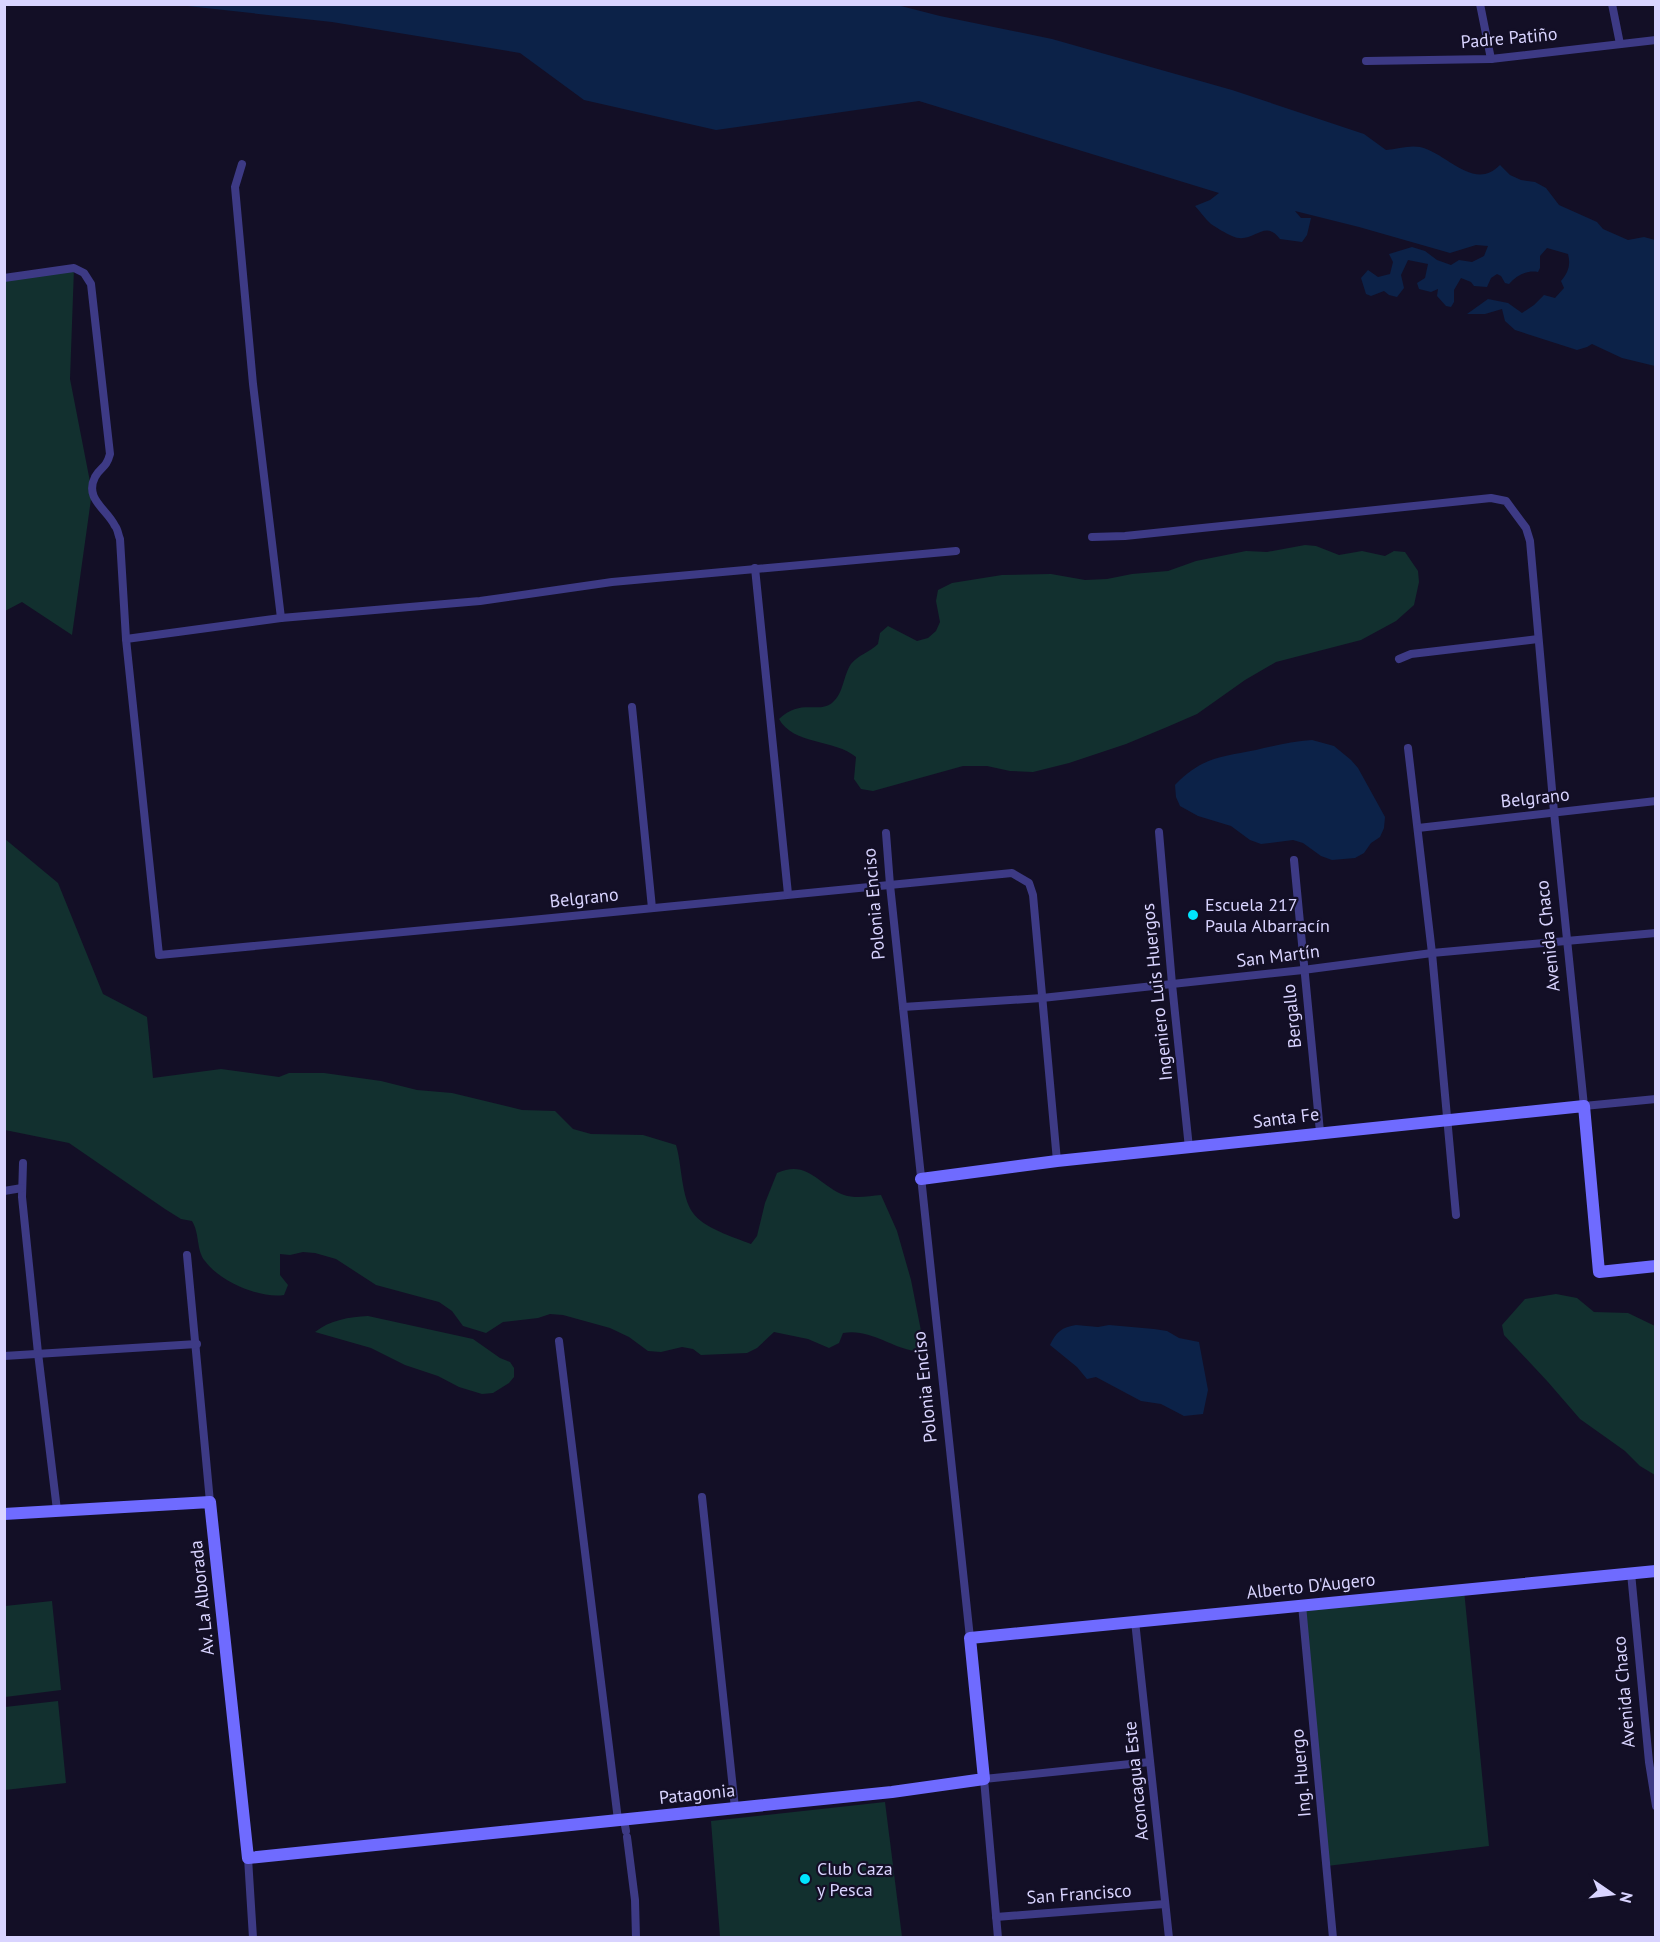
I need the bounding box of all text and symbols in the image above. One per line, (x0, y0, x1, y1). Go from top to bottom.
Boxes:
street label: Padre Patiño (1460, 22, 1558, 53)
street label: Belgrano (1499, 782, 1571, 813)
street label: Polonia Enciso (857, 847, 890, 961)
street label: Avenida Chaco (1530, 879, 1565, 993)
street label: Belgrano (548, 882, 620, 913)
place label: Escuela 217 Paula Albarracín (1205, 893, 1330, 937)
street label: Ingeniero Luis Huergos (1136, 902, 1177, 1082)
marker: Escuela 217 Paula Albarracín (1186, 908, 1200, 922)
street label: San Martín (1235, 939, 1321, 972)
street label: Bergallo (1277, 983, 1306, 1049)
street label: Santa Fe (1251, 1102, 1320, 1133)
street label: Polonia Enciso (907, 1330, 942, 1444)
street label: Av. La Alborada (184, 1539, 219, 1657)
street label: Alberto D'Augero (1245, 1567, 1376, 1604)
street label: Avenida Chaco (1607, 1635, 1640, 1749)
street label: Aconcagua Este (1118, 1720, 1153, 1842)
street label: Ing. Huergo (1285, 1728, 1316, 1818)
street label: Patagonia (658, 1778, 736, 1809)
place label: Club Caza y Pesca (817, 1857, 893, 1901)
north arrow (1582, 1864, 1642, 1924)
marker: Club Caza y Pesca (798, 1872, 812, 1886)
street label: San Francisco (1026, 1878, 1132, 1909)
text: N (1616, 1890, 1638, 1905)

